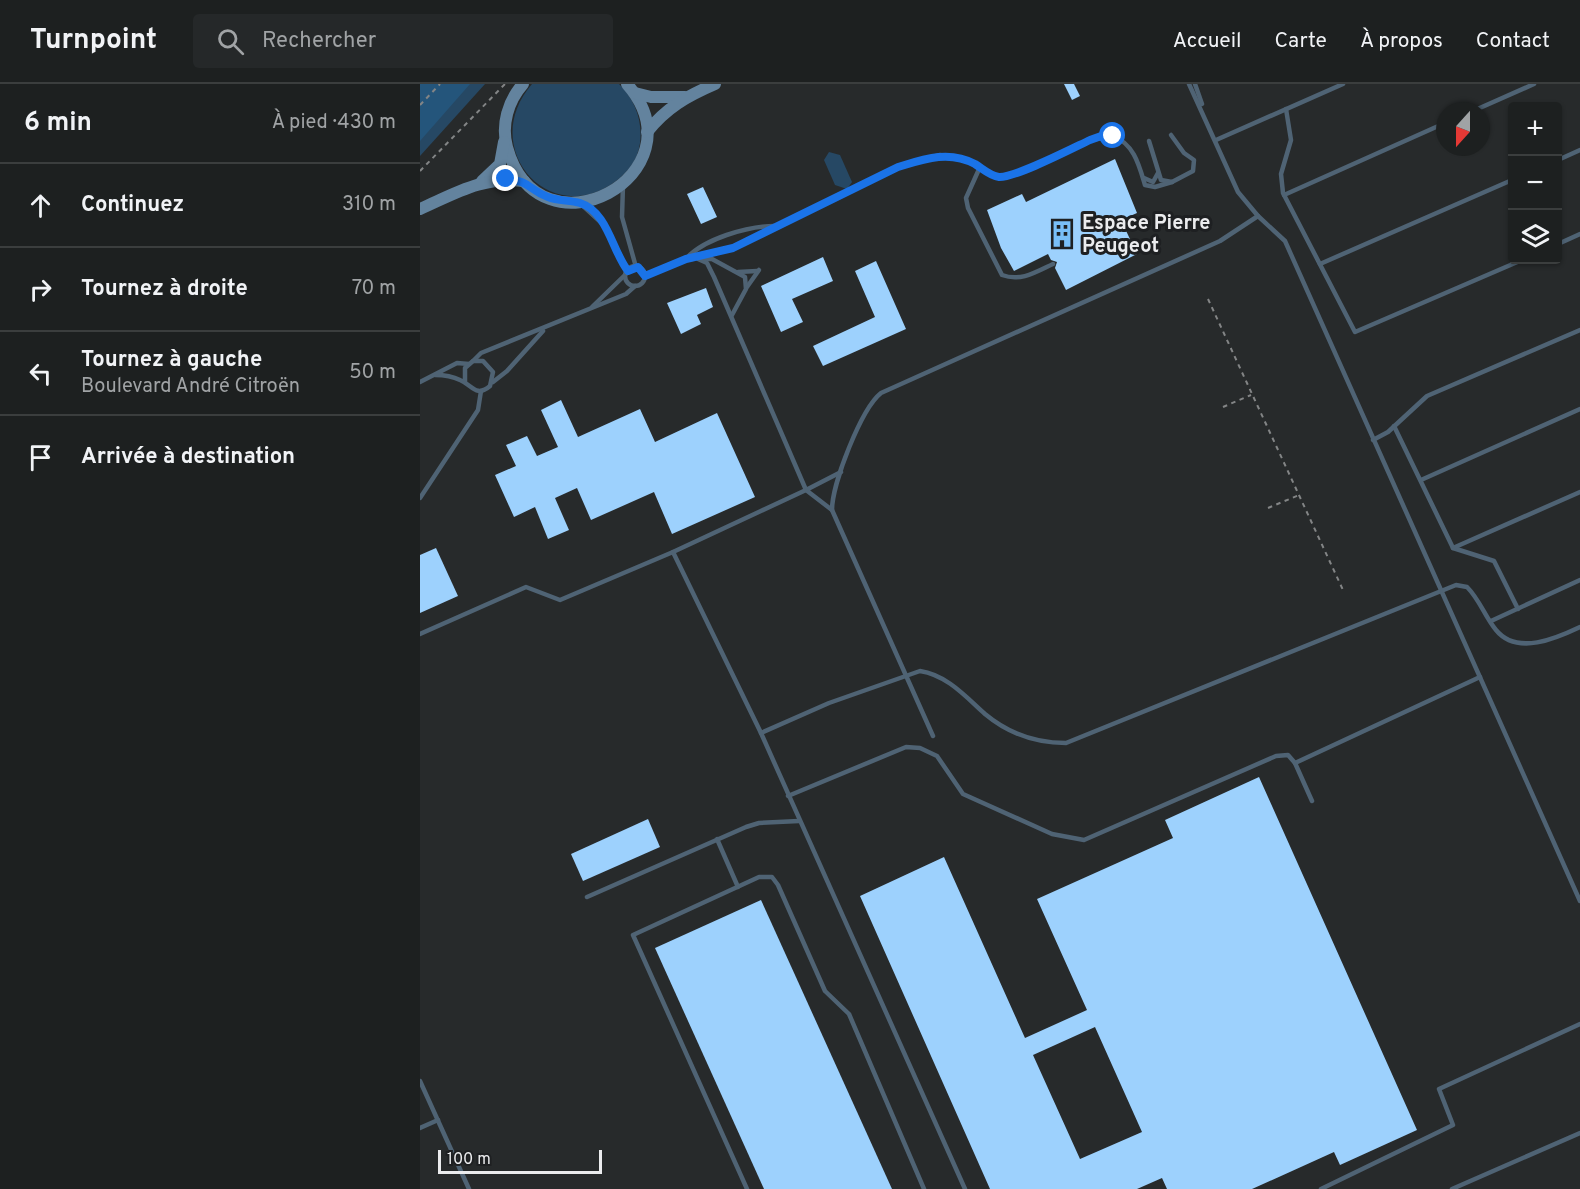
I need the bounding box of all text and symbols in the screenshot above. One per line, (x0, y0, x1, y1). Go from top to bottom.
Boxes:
search box (193, 14, 613, 68)
text: Turnpoint (30, 23, 157, 59)
icon: search (214, 25, 247, 58)
text: Rechercher (262, 28, 376, 55)
text: Accueil (1173, 28, 1242, 55)
text: Carte (1275, 28, 1327, 55)
text: À propos (1360, 28, 1443, 55)
text: Contact (1476, 28, 1550, 55)
north arrow (1436, 102, 1490, 156)
map controls (1508, 102, 1562, 264)
button: + (1508, 102, 1562, 156)
text: 6 min (24, 107, 92, 140)
text: À pied · 430 m (272, 110, 396, 136)
route start (1099, 122, 1125, 148)
button: − (1508, 156, 1562, 210)
route end (492, 165, 518, 191)
icon: ahead (24, 189, 57, 222)
text: Continuez (81, 192, 184, 219)
text: 310 m (342, 192, 396, 218)
button: layers (1508, 210, 1562, 264)
place label: Espace Pierre Peugeot (1082, 211, 1210, 260)
building icon: Espace Pierre Peugeot (1047, 219, 1077, 249)
icon: right (24, 273, 57, 306)
text: Tournez à droite (81, 276, 248, 303)
text: 70 m (352, 276, 396, 302)
text: Tournez à gauche (81, 347, 262, 374)
icon: left (24, 357, 57, 390)
text: 50 m (349, 360, 396, 386)
text: Boulevard André Citroën (81, 374, 300, 400)
icon: arrive (24, 441, 57, 474)
text: Arrivée à destination (81, 444, 295, 471)
scale bar (438, 1147, 602, 1174)
text: 100 m (447, 1150, 491, 1170)

